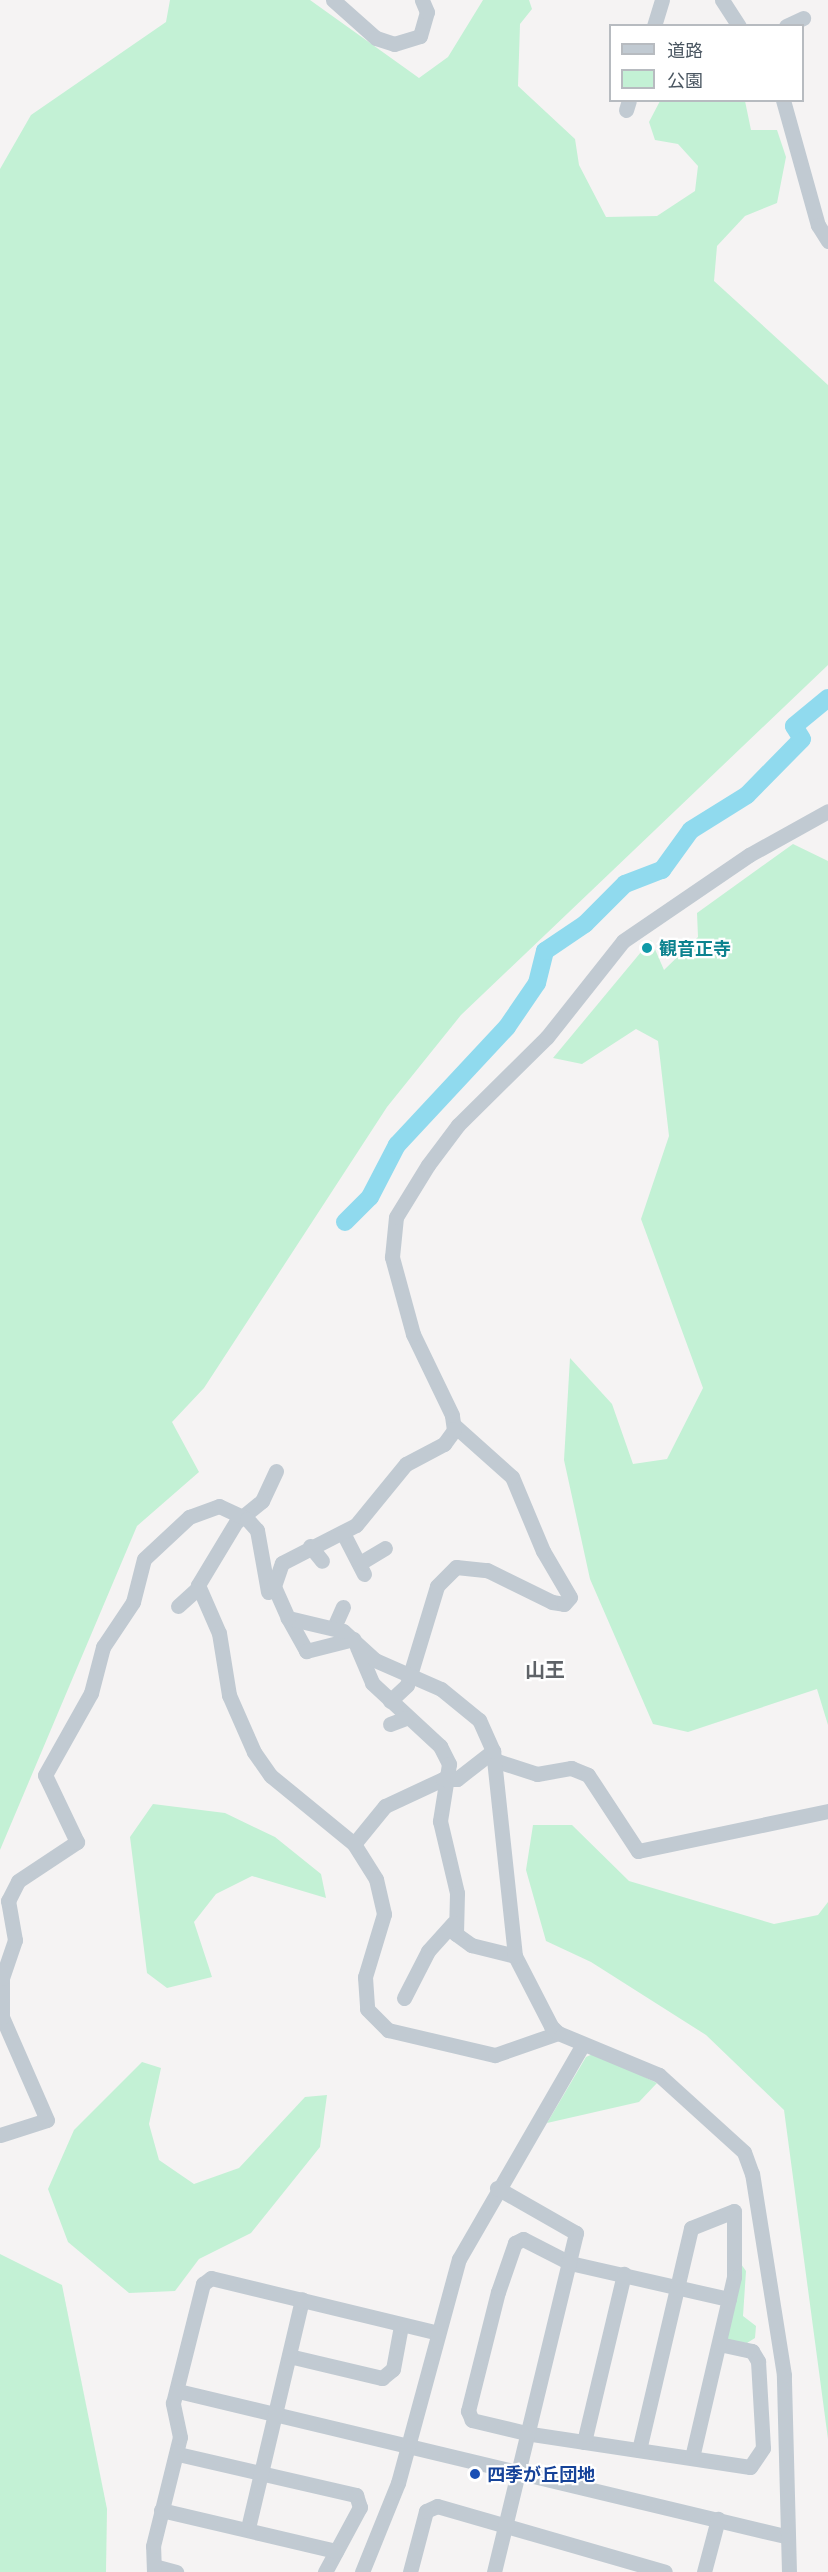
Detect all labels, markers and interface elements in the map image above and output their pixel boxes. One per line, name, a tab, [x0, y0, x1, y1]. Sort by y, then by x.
legend	[609, 24, 804, 102]
text: 道路	[667, 39, 703, 61]
text: 公園	[667, 69, 703, 91]
place label: 観音正寺	[659, 937, 731, 959]
marker: 観音正寺	[640, 941, 654, 955]
district label: 山王	[525, 1657, 565, 1681]
place label: 四季が丘団地	[487, 2463, 595, 2485]
marker: 四季が丘団地	[468, 2467, 482, 2481]

